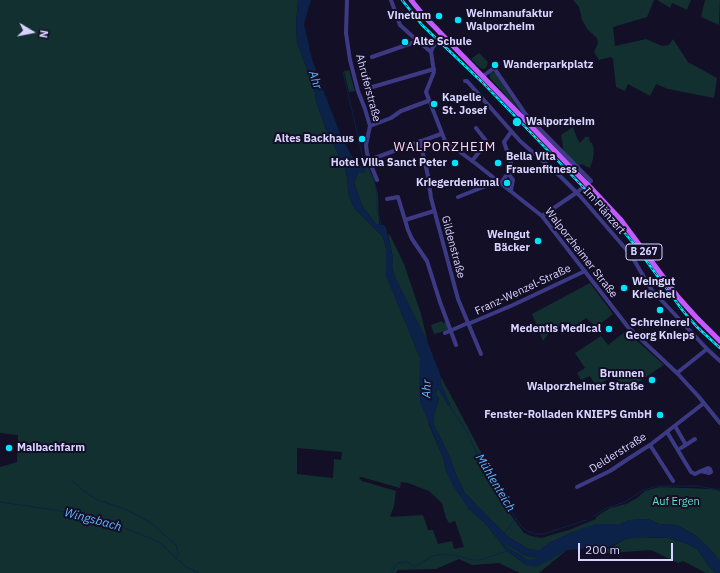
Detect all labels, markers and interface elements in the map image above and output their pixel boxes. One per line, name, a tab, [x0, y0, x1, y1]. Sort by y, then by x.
place label: Weinmanufaktur Walporzheim	[466, 7, 553, 33]
place label: Vinetum	[387, 9, 431, 23]
marker: Vinetum	[434, 11, 444, 21]
north arrow	[12, 12, 52, 52]
marker: Weinmanufaktur Walporzheim	[453, 15, 463, 25]
text: N	[36, 29, 51, 39]
place label: Alte Schule	[413, 35, 472, 49]
marker: Alte Schule	[400, 37, 410, 47]
street label: Ahruferstraße	[353, 53, 383, 123]
place label: Wanderparkplatz	[503, 58, 593, 72]
marker: Wanderparkplatz	[490, 60, 500, 70]
water label: Ahr	[305, 69, 325, 91]
place label: Kapelle St. Josef	[442, 91, 487, 117]
marker: Kapelle St. Josef	[429, 99, 439, 109]
place label: Walporzheim	[526, 115, 595, 129]
marker: Walporzheim	[511, 116, 523, 128]
place label: Altes Backhaus	[274, 132, 354, 146]
marker: Altes Backhaus	[357, 134, 367, 144]
district label: WALPORZHEIM	[394, 139, 496, 155]
place label: Bella Vita Frauenfitness	[506, 150, 577, 176]
place label: Hotel Villa Sanct Peter	[331, 156, 447, 170]
marker: Hotel Villa Sanct Peter	[450, 158, 460, 168]
marker: Bella Vita Frauenfitness	[493, 158, 503, 168]
place label: Kriegerdenkmal	[416, 176, 499, 190]
marker: Kriegerdenkmal	[502, 178, 512, 188]
street label: Im Plänzert	[580, 185, 628, 237]
street label: Walporzheimer Straße	[542, 205, 620, 301]
street label: Gildenstraße	[438, 214, 468, 280]
place label: Weingut Bäcker	[487, 228, 530, 254]
marker: Weingut Bäcker	[533, 236, 543, 246]
road number: B 267	[626, 244, 662, 260]
street label: Franz-Wenzel-Straße	[473, 262, 573, 318]
place label: Weingut Kriechel	[632, 275, 675, 301]
marker: Weingut Kriechel	[619, 283, 629, 293]
marker: Schreinerei Georg Knieps	[655, 305, 665, 315]
place label: Schreinerei Georg Knieps	[626, 316, 694, 342]
place label: Medentis Medical	[511, 322, 601, 336]
marker: Medentis Medical	[604, 324, 614, 334]
place label: Brunnen Walporzheimer Straße	[527, 367, 644, 393]
marker: Brunnen Walporzheimer Straße	[647, 375, 657, 385]
water label: Ahr	[420, 380, 434, 398]
place label: Fenster-Rolladen KNIEPS GmbH	[484, 408, 652, 422]
marker: Fenster-Rolladen KNIEPS GmbH	[655, 410, 665, 420]
street label: Delderstraße	[587, 430, 649, 476]
place label: Maibachfarm	[17, 441, 85, 455]
marker: Maibachfarm	[4, 443, 14, 453]
water label: Mühlenteich	[472, 452, 518, 514]
park label: Auf Ergen	[652, 495, 700, 509]
water label: Wingsbach	[63, 505, 123, 535]
scale bar	[580, 535, 675, 561]
text: 200 m	[585, 542, 620, 557]

